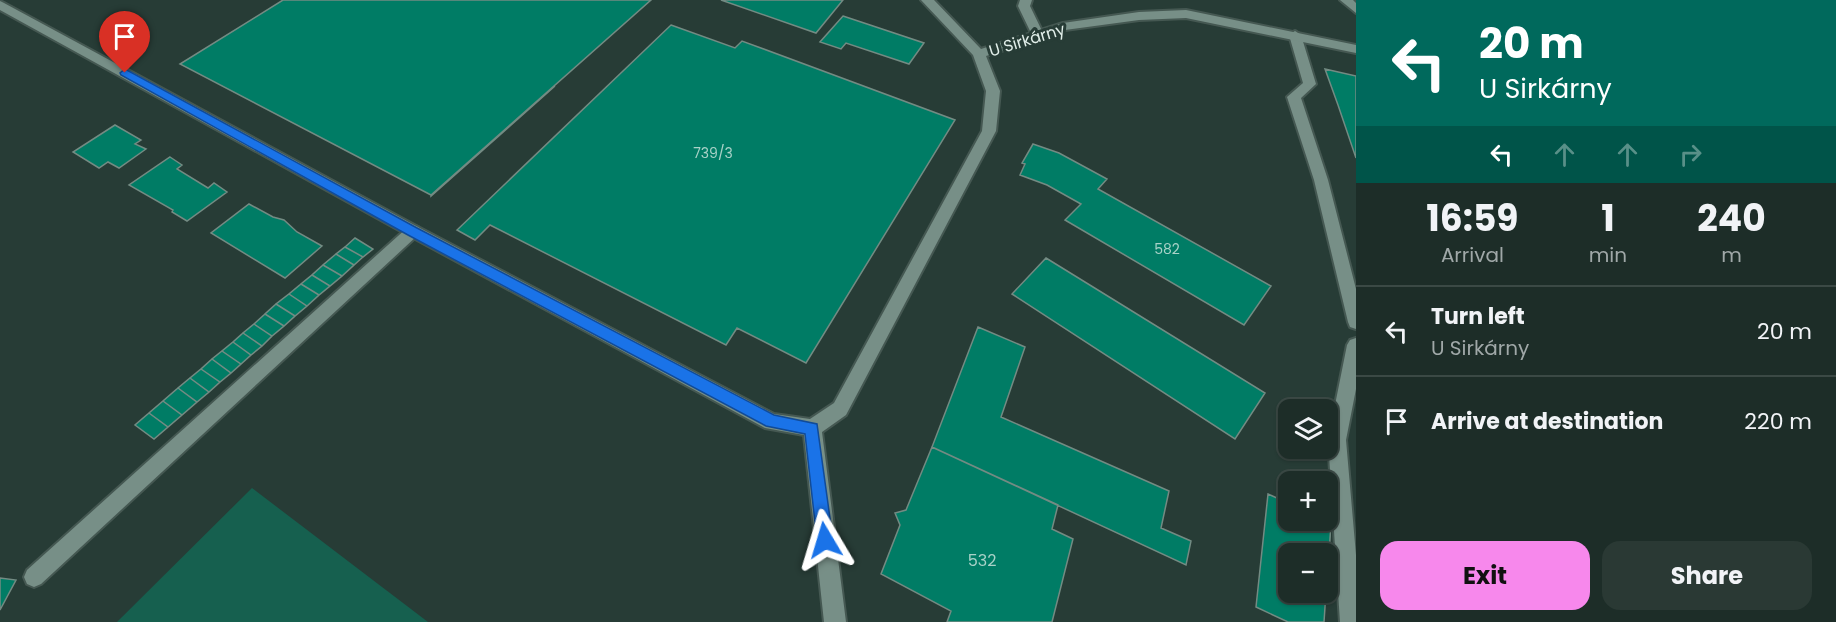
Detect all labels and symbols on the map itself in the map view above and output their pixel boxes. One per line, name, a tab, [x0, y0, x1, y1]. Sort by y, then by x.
pin	[99, 11, 150, 73]
street label: U Sirkárny	[986, 18, 1068, 62]
house number: 739/3	[693, 143, 733, 163]
house number: 582	[1154, 239, 1180, 259]
position arrow	[793, 508, 857, 572]
house number: 532	[968, 549, 996, 572]

